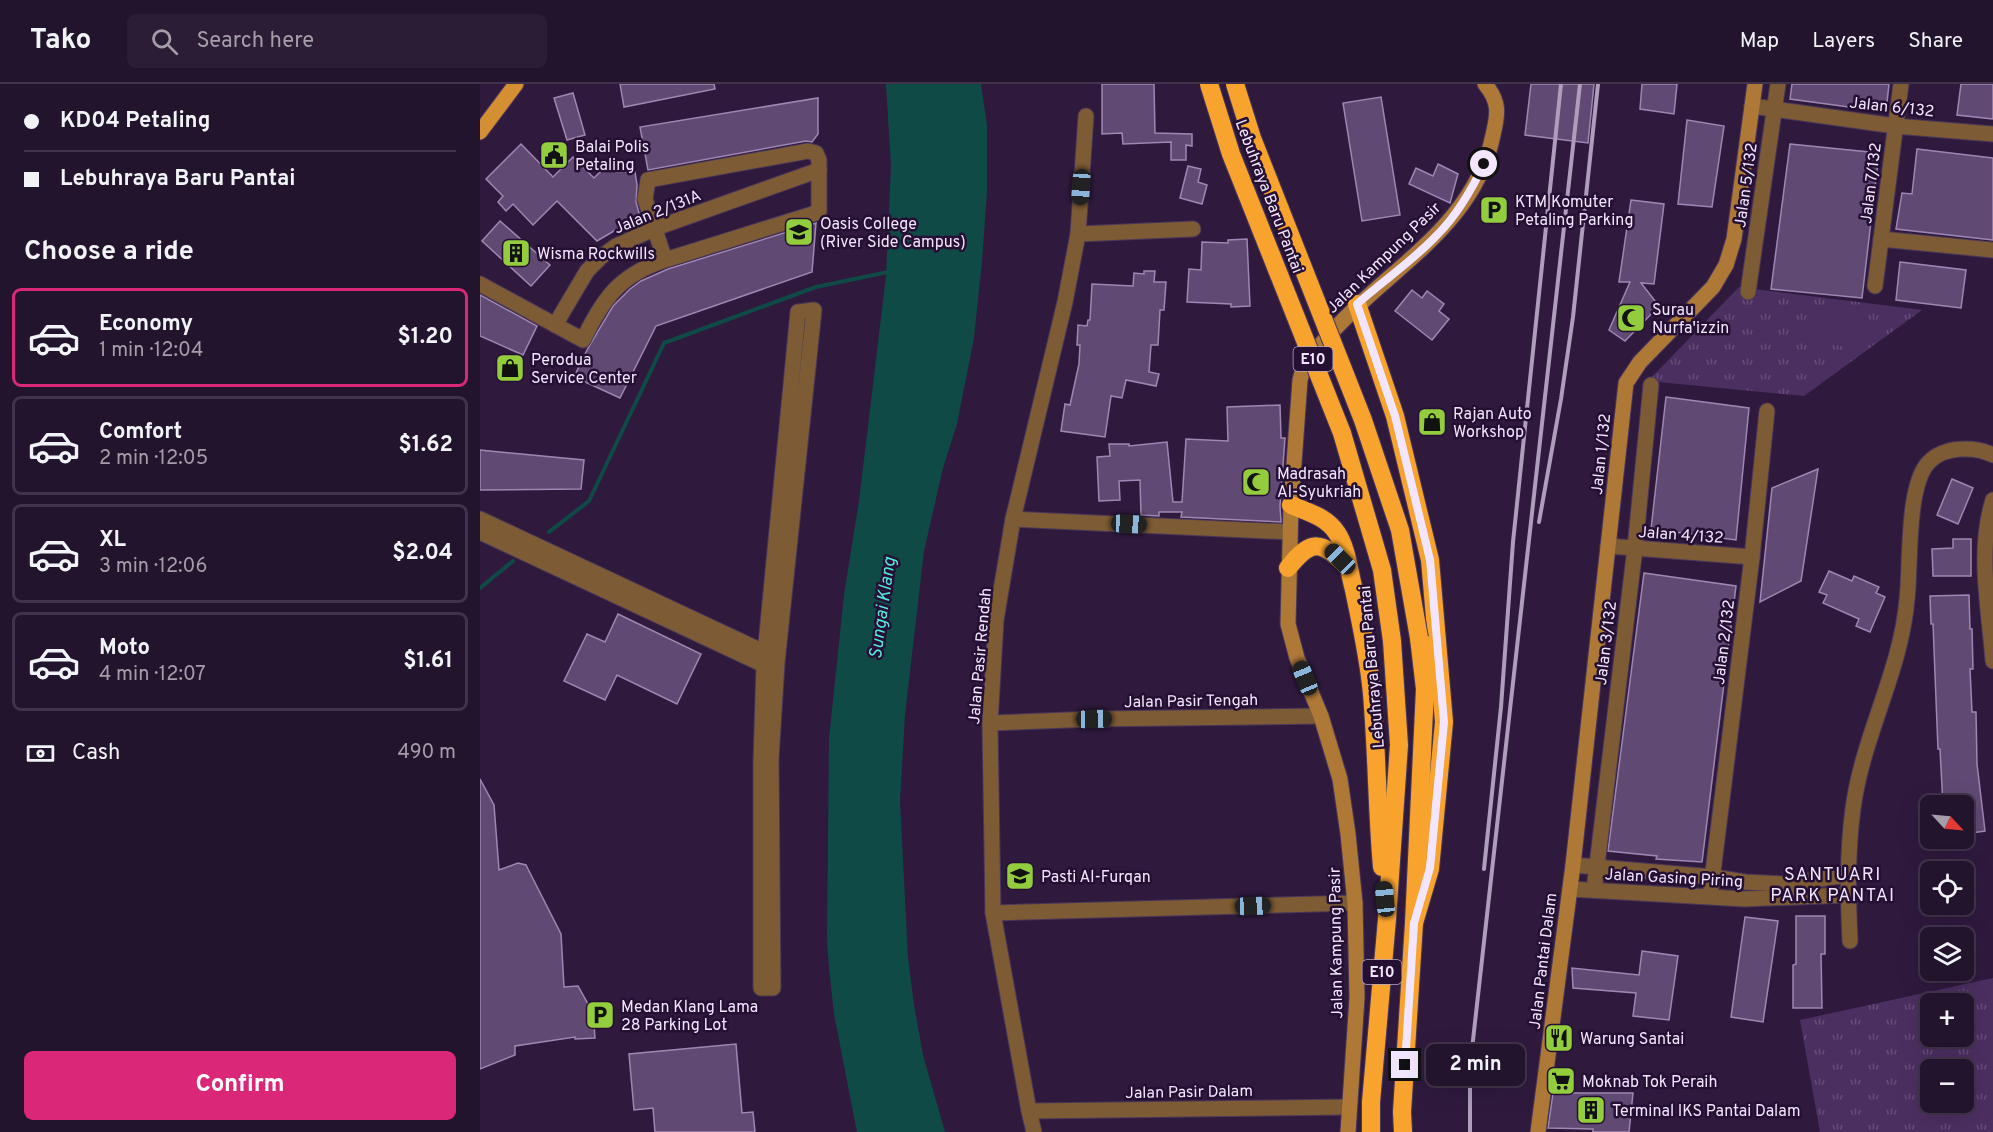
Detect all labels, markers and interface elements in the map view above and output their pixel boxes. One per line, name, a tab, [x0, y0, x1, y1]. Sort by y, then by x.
search box	[127, 14, 547, 68]
text: Tako	[30, 23, 91, 59]
icon: search	[148, 25, 181, 58]
text: Search here	[196, 28, 314, 55]
text: Map	[1740, 28, 1779, 55]
text: Layers	[1812, 28, 1875, 55]
text: Share	[1908, 28, 1963, 55]
street label: Jalan 6/132	[1848, 94, 1935, 122]
text: KD04 Petaling	[60, 108, 210, 135]
street label: Lebuhraya Baru Pantai	[1230, 117, 1307, 276]
place label: Balai Polis Petaling	[575, 138, 649, 176]
public building icon: Balai Polis Petaling	[538, 139, 570, 171]
street label: Jalan 5/132	[1731, 142, 1763, 229]
street label: Jalan 7/132	[1857, 142, 1887, 225]
route start	[1470, 150, 1497, 177]
text: Lebuhraya Baru Pantai	[60, 166, 295, 193]
car	[1071, 168, 1091, 206]
street label: Jalan 2/131A	[611, 186, 704, 239]
place label: KTM Komuter Petaling Parking	[1515, 193, 1634, 231]
parking icon: KTM Komuter Petaling Parking	[1478, 194, 1510, 226]
street label: Jalan Kampung Pasir	[1323, 199, 1446, 318]
place label: Oasis College (River Side Campus)	[820, 215, 966, 253]
school or university icon: Oasis College (River Side Campus)	[783, 216, 815, 248]
text: Choose a ride	[24, 235, 194, 269]
building icon: Wisma Rockwills	[500, 237, 532, 269]
place label: Wisma Rockwills	[537, 245, 655, 265]
place label: Surau Nurfa'izzin	[1652, 301, 1729, 339]
mosque icon: Surau Nurfa'izzin	[1615, 302, 1647, 334]
icon: car	[27, 311, 81, 365]
text: Economy	[99, 311, 193, 338]
text: $1.20	[398, 324, 453, 351]
text: 1 min · 12:04	[99, 338, 203, 364]
road number: E10	[1294, 347, 1332, 371]
place label: Perodua Service Center	[531, 351, 637, 389]
shop icon: Perodua Service Center	[494, 352, 526, 384]
place label: Rajan Auto Workshop	[1453, 405, 1532, 443]
shop icon: Rajan Auto Workshop	[1416, 406, 1448, 438]
street label: Jalan 1/132	[1588, 413, 1616, 496]
icon: car	[27, 419, 81, 473]
text: Comfort	[99, 419, 182, 446]
text: $1.62	[398, 432, 453, 459]
text: 2 min · 12:05	[99, 446, 208, 472]
place label: Madrasah Al-Syukriah	[1277, 465, 1361, 503]
mosque icon: Madrasah Al-Syukriah	[1240, 466, 1272, 498]
car	[1111, 514, 1147, 534]
street label: Jalan 4/132	[1637, 523, 1724, 549]
icon: car	[27, 527, 81, 581]
text: XL	[99, 527, 126, 554]
text: $2.04	[392, 540, 453, 567]
car	[1321, 540, 1359, 578]
text: 3 min · 12:06	[99, 554, 207, 580]
water label: Sungai Klang	[865, 556, 902, 661]
street label: Lebuhraya Baru Pantai	[1356, 585, 1390, 749]
street label: Jalan Pasir Rendah	[965, 587, 997, 725]
street label: Jalan 2/132	[1710, 599, 1740, 686]
street label: Jalan 3/132	[1592, 600, 1622, 687]
icon: car	[27, 635, 81, 689]
text: Moto	[99, 635, 150, 662]
text: $1.61	[403, 648, 453, 675]
car	[1290, 658, 1320, 698]
text: 4 min · 12:07	[99, 662, 206, 688]
street label: Jalan Pasir Tengah	[1124, 691, 1258, 713]
car	[1076, 710, 1112, 728]
icon: cash	[24, 737, 57, 770]
text: Cash	[72, 740, 121, 767]
text: 490 m	[398, 740, 456, 766]
north arrow	[1920, 795, 1974, 849]
map controls	[1920, 795, 1974, 1113]
school or university icon: Pasti Al-Furqan	[1004, 860, 1036, 892]
button: locate	[1920, 861, 1974, 915]
district label: SANTUARI PARK PANTAI	[1770, 864, 1896, 908]
street label: Jalan Gasing Piring	[1604, 865, 1744, 893]
street label: Jalan Kampung Pasir	[1326, 867, 1348, 1019]
place label: Pasti Al-Furqan	[1041, 868, 1151, 888]
car	[1374, 880, 1396, 918]
street label: Jalan Pantai Dalam	[1526, 892, 1562, 1031]
car	[1235, 896, 1271, 916]
button: layers	[1920, 927, 1974, 981]
road number: E10	[1362, 960, 1402, 984]
button: +	[1920, 993, 1974, 1047]
place label: Medan Klang Lama 28 Parking Lot	[621, 998, 758, 1036]
parking icon: Medan Klang Lama 28 Parking Lot	[584, 999, 616, 1031]
restaurant icon: Warung Santai	[1543, 1022, 1575, 1054]
place label: Warung Santai	[1580, 1030, 1684, 1050]
callout: 2 min	[1426, 1044, 1525, 1086]
button: Confirm	[24, 1051, 456, 1120]
route end	[1391, 1051, 1418, 1078]
text: 2 min	[1449, 1052, 1502, 1078]
button: −	[1920, 1059, 1974, 1113]
supermarket icon: Moknab Tok Peraih	[1545, 1065, 1577, 1097]
place label: Moknab Tok Peraih	[1582, 1073, 1717, 1093]
street label: Jalan Pasir Dalam	[1125, 1082, 1253, 1104]
building icon: Terminal IKS Pantai Dalam	[1575, 1094, 1607, 1126]
place label: Terminal IKS Pantai Dalam	[1612, 1102, 1800, 1122]

